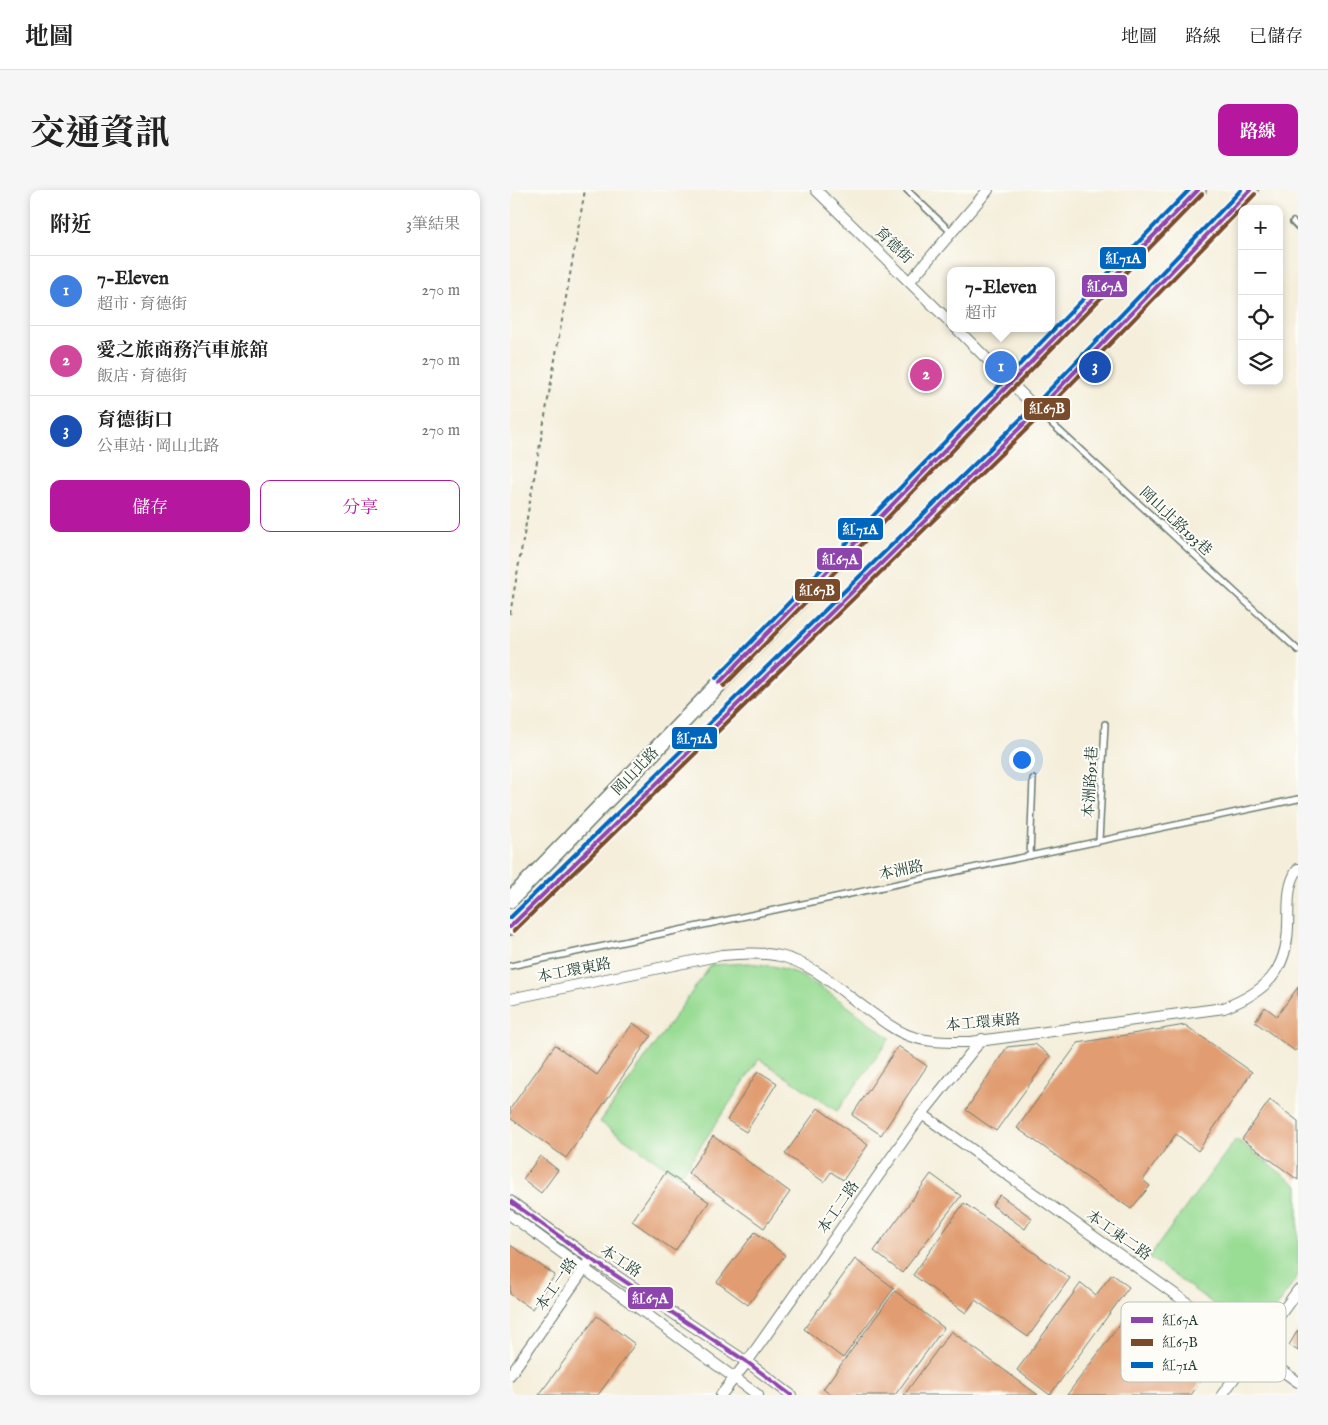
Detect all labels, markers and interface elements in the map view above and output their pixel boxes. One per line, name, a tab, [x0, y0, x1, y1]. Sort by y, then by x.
text: 地圖	[25, 22, 73, 53]
text: 地圖	[1121, 26, 1157, 49]
text: 路線	[1185, 26, 1221, 49]
text: 已儲存	[1249, 26, 1303, 49]
button: 路線	[1218, 104, 1298, 156]
text: 交通資訊	[30, 112, 170, 157]
map controls	[1238, 205, 1283, 385]
button: +	[1238, 205, 1283, 250]
text: 附近	[50, 212, 92, 239]
text: 3筆結果	[406, 215, 460, 235]
street label: 育德街	[871, 223, 916, 268]
line badge: 紅71A	[1099, 246, 1147, 270]
text: 紅71A	[1105, 250, 1142, 268]
button: −	[1238, 250, 1283, 295]
text: 7-Eleven	[97, 267, 169, 291]
popup	[947, 267, 1055, 332]
line badge: 紅67A	[1081, 274, 1128, 298]
text: 7-Eleven	[965, 276, 1037, 300]
text: 紅67A	[1087, 278, 1124, 296]
text: 1	[63, 281, 69, 301]
text: 270 m	[421, 281, 460, 301]
text: 超市 · 育德街	[97, 295, 188, 315]
button: locate	[1238, 295, 1283, 340]
text: 超市	[965, 304, 997, 324]
text: 愛之旅商務汽車旅舘	[97, 339, 268, 363]
button: layers	[1238, 340, 1283, 385]
pin: 1	[985, 348, 1017, 386]
pin: 3	[1079, 348, 1111, 386]
text: 2	[62, 351, 70, 371]
text: 270 m	[421, 351, 460, 371]
pin: 2	[910, 356, 942, 394]
text: 飯店 · 育德街	[97, 367, 188, 387]
line badge: 紅67B	[1023, 397, 1071, 421]
text: 紅67B	[1029, 400, 1065, 418]
text: 育德街口	[97, 409, 173, 433]
text: 3	[63, 421, 69, 441]
text: 270 m	[421, 421, 460, 441]
text: 公車站 · 岡山北路	[97, 437, 220, 457]
button: 儲存	[50, 480, 250, 532]
button: 分享	[260, 480, 460, 532]
street label: 岡山北路193巷	[1135, 483, 1216, 560]
line badge: 紅71A	[837, 517, 884, 541]
text: 紅71A	[842, 521, 879, 539]
line badge: 紅67A	[816, 547, 863, 571]
text: 紅67A	[822, 551, 859, 569]
line badge: 紅67B	[794, 578, 841, 602]
text: 紅67B	[799, 582, 835, 600]
line badge: 紅71A	[671, 726, 718, 750]
text: 紅71A	[676, 730, 713, 748]
street label: 岡山北路	[608, 743, 663, 800]
street label: 本洲路91巷	[1079, 746, 1102, 819]
your location	[1009, 747, 1035, 773]
street label: 本洲路	[877, 857, 925, 884]
street label: 本工環東路	[535, 954, 613, 987]
street label: 本工環東路	[945, 1010, 1021, 1035]
street label: 本工二路	[813, 1177, 863, 1237]
street label: 本工東二路	[1083, 1206, 1155, 1265]
street label: 本工路	[597, 1241, 645, 1282]
street label: 本工一路	[531, 1254, 581, 1314]
line badge: 紅67A	[627, 1286, 674, 1310]
text: 紅67A	[632, 1290, 669, 1308]
legend	[1121, 1302, 1286, 1382]
text: 紅67A	[1162, 1312, 1198, 1330]
text: 紅67B	[1162, 1334, 1198, 1352]
text: 紅71A	[1162, 1357, 1198, 1375]

